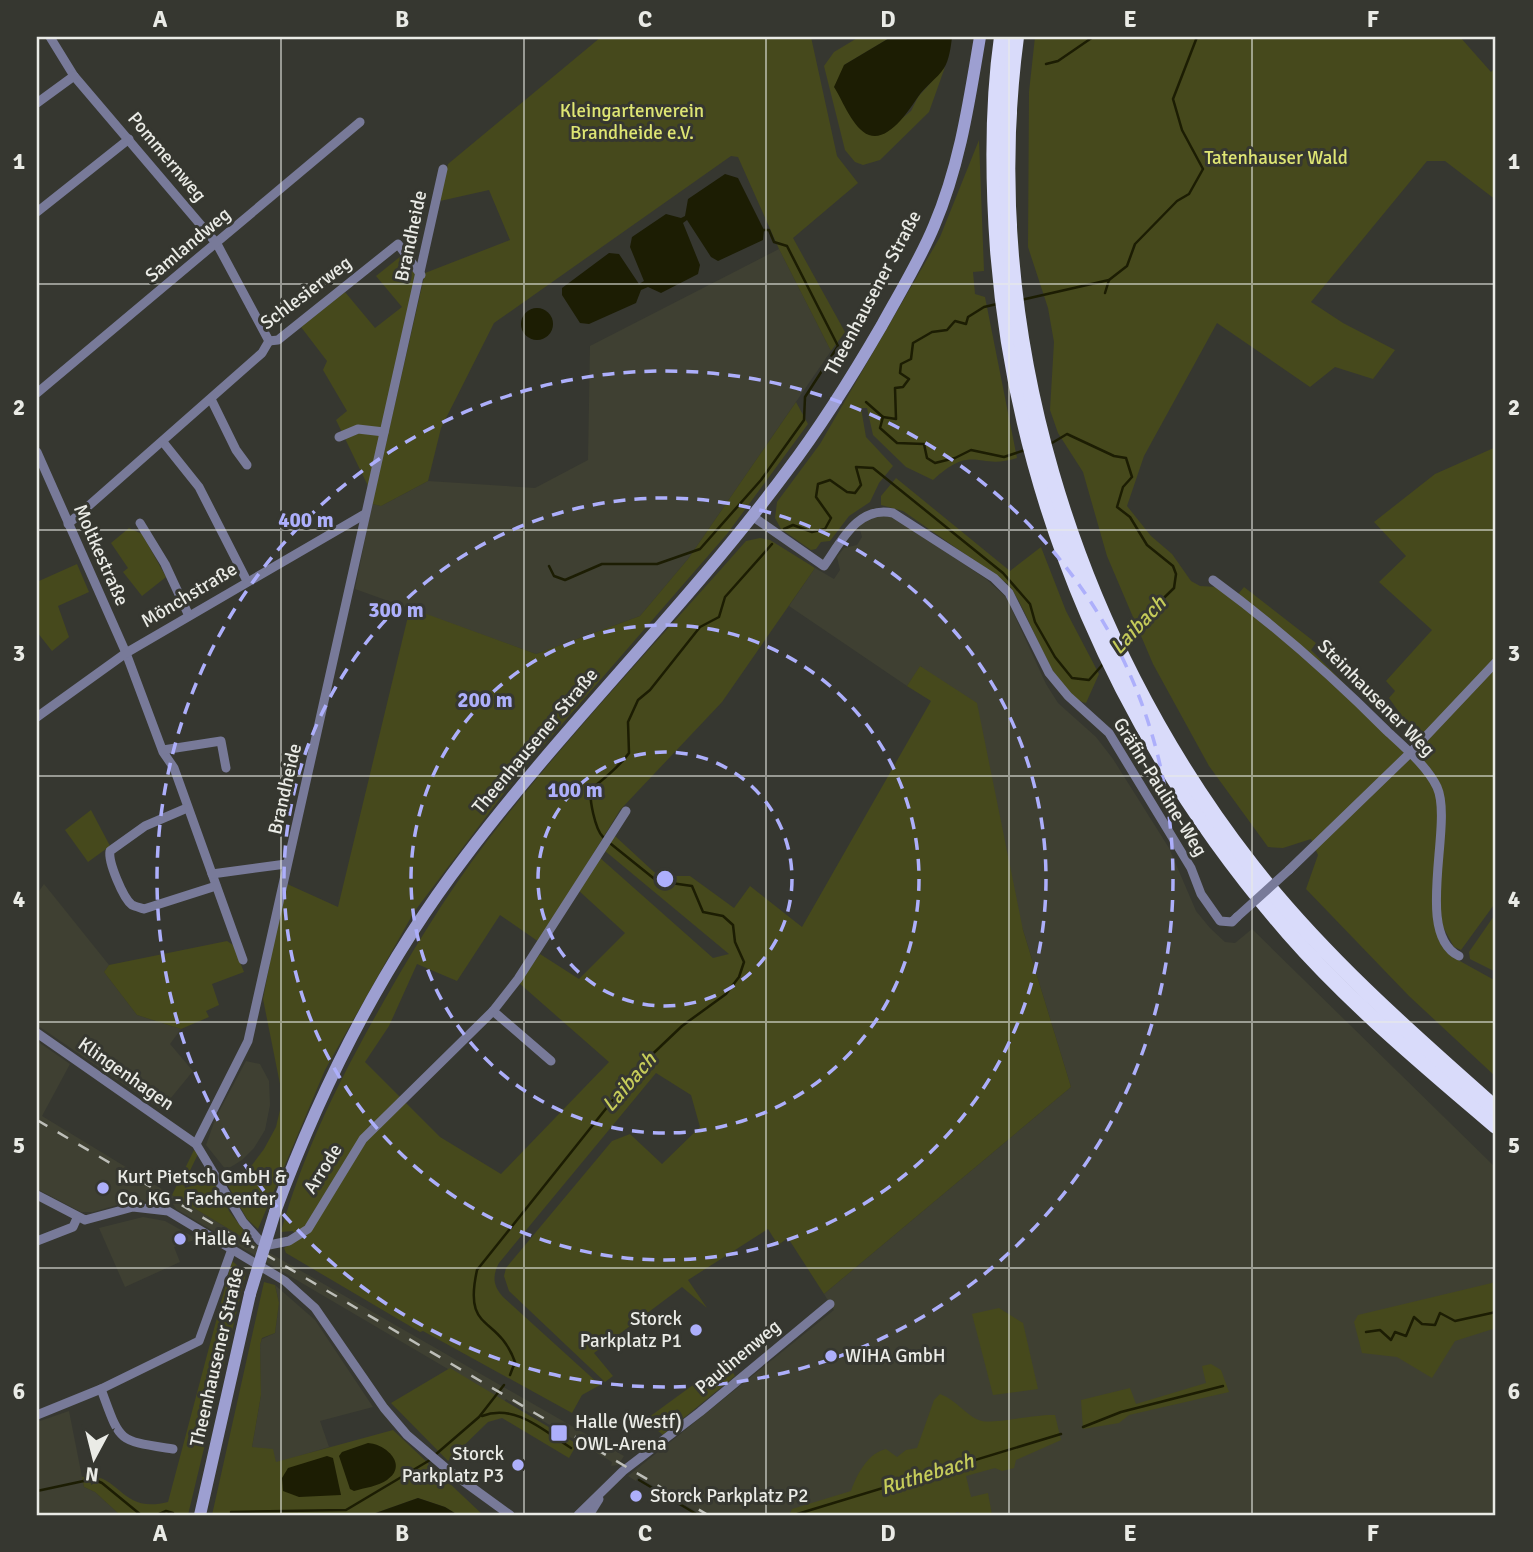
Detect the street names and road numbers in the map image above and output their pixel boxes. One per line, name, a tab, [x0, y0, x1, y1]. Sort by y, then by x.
street label: Pommernweg	[122, 107, 212, 207]
street label: Brandheide	[390, 188, 432, 284]
street label: Samlandweg	[140, 202, 236, 288]
street label: Theenhausener Straße	[819, 206, 927, 380]
street label: Schlesierweg	[256, 251, 356, 335]
street label: Moltkestraße	[68, 500, 134, 610]
street label: Mönchstraße	[137, 557, 241, 633]
street label: Steinhausener Weg	[1312, 634, 1440, 762]
street label: Theenhausener Straße	[467, 663, 603, 819]
street label: Gräfin-Pauline-Weg	[1108, 713, 1212, 861]
street label: Brandheide	[263, 741, 307, 837]
street label: Klingenhagen	[73, 1032, 179, 1116]
street label: Arrode	[298, 1139, 348, 1199]
street label: Theenhausener Straße	[185, 1265, 249, 1449]
street label: Paulinenweg	[690, 1314, 786, 1400]

